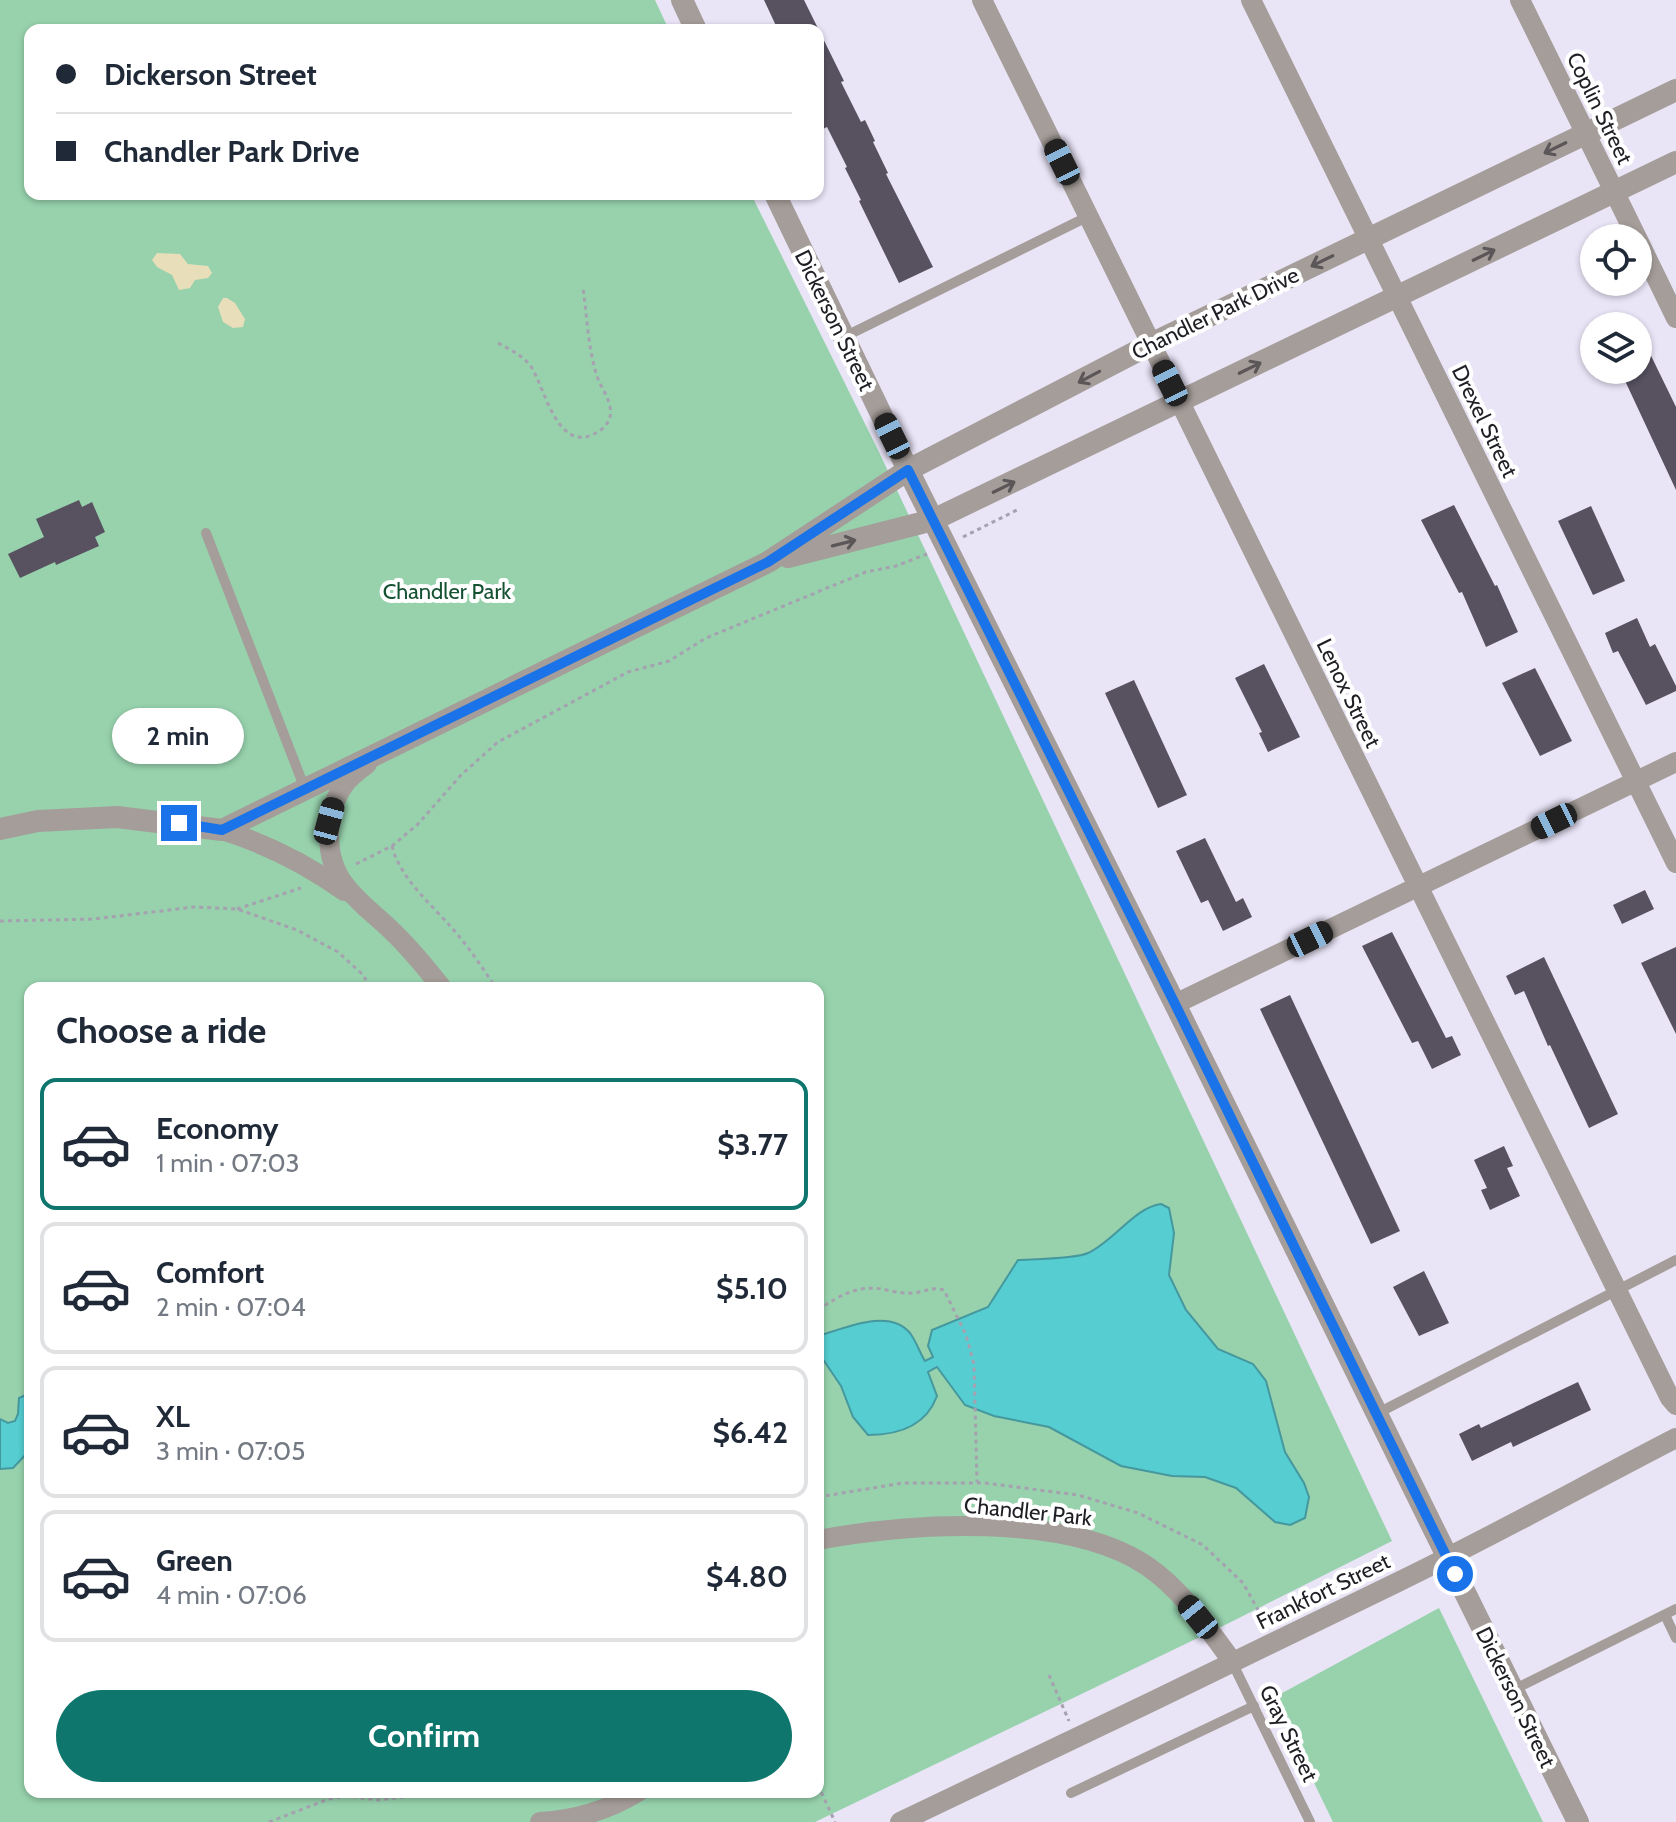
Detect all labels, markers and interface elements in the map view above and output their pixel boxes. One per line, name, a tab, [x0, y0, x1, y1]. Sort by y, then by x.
street label: Coplin Street	[1561, 48, 1639, 169]
text: Dickerson Street	[104, 56, 317, 93]
text: Chandler Park Drive	[104, 133, 359, 170]
car	[1041, 135, 1083, 189]
one-way arrow	[1544, 141, 1568, 156]
map controls	[1580, 224, 1652, 384]
button: locate	[1580, 224, 1652, 296]
street label: Dickerson Street	[789, 246, 880, 395]
one-way arrow	[1471, 247, 1495, 262]
one-way arrow	[1310, 254, 1334, 270]
street label: Chandler Park Drive	[1127, 261, 1303, 366]
button: layers	[1580, 312, 1652, 384]
car	[1149, 356, 1191, 410]
one-way arrow	[1237, 360, 1261, 375]
street label: Drexel Street	[1446, 361, 1524, 482]
one-way arrow	[1077, 369, 1101, 385]
car	[871, 409, 913, 463]
one-way arrow	[991, 479, 1015, 494]
one-way arrow	[830, 534, 856, 549]
park label: Chandler Park	[383, 578, 511, 605]
street label: Lenox Street	[1311, 634, 1387, 753]
callout: 2 min	[113, 707, 245, 763]
text: 2 min	[147, 720, 209, 752]
car	[311, 795, 347, 847]
car	[1527, 800, 1581, 842]
route end	[161, 805, 197, 841]
car	[1283, 918, 1337, 960]
text: Choose a ride	[56, 1008, 266, 1052]
icon: car	[60, 1108, 132, 1180]
text: Economy	[156, 1110, 279, 1147]
text: $3.77	[717, 1126, 788, 1163]
text: 1 min · 07:03	[156, 1147, 300, 1179]
icon: car	[60, 1252, 132, 1324]
text: Comfort	[156, 1254, 264, 1291]
text: $5.10	[716, 1270, 788, 1307]
text: 2 min · 07:04	[156, 1291, 306, 1323]
icon: car	[60, 1396, 132, 1468]
text: XL	[156, 1398, 190, 1435]
text: $6.42	[713, 1414, 788, 1451]
text: 3 min · 07:05	[156, 1435, 305, 1467]
street label: Chandler Park	[963, 1491, 1093, 1532]
icon: car	[60, 1540, 132, 1612]
text: Green	[156, 1542, 233, 1579]
street label: Frankfort Street	[1252, 1547, 1395, 1635]
route start	[1437, 1556, 1473, 1592]
text: $4.80	[706, 1558, 788, 1595]
text: 4 min · 07:06	[156, 1579, 307, 1611]
car	[1174, 1591, 1222, 1643]
street label: Dickerson Street	[1470, 1623, 1561, 1772]
street label: Gray Street	[1254, 1680, 1324, 1786]
button: Confirm	[56, 1690, 792, 1782]

